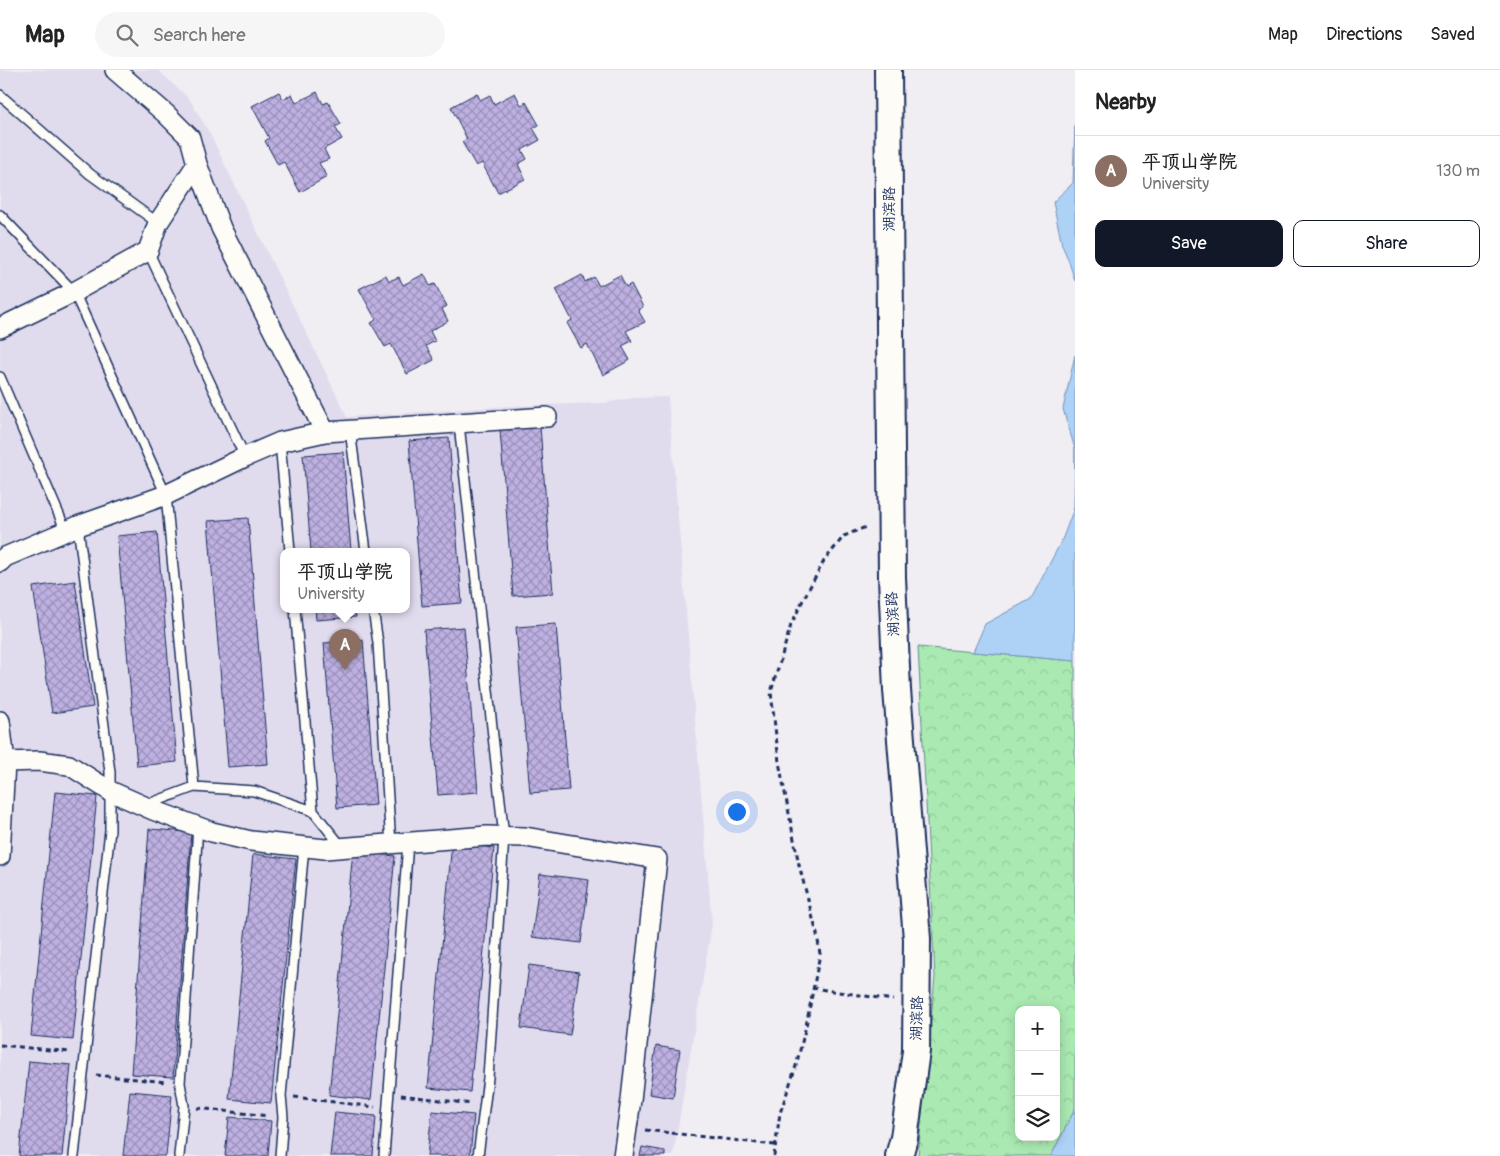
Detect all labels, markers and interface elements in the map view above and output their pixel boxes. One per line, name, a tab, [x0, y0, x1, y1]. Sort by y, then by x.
search box	[95, 12, 445, 57]
text: Map	[25, 20, 65, 49]
icon: search	[113, 21, 141, 49]
text: Search here	[153, 23, 246, 47]
text: Map	[1268, 23, 1298, 46]
text: Directions	[1326, 23, 1402, 46]
text: Saved	[1430, 23, 1475, 46]
text: Nearby	[1095, 89, 1156, 116]
text: 平顶山学院	[1142, 150, 1237, 174]
text: A	[1106, 161, 1116, 181]
text: 130 m	[1436, 161, 1480, 181]
text: University	[1142, 174, 1209, 194]
street label: 湖滨路	[880, 186, 899, 232]
button: Save	[1095, 220, 1283, 267]
button: Share	[1293, 220, 1480, 267]
popup	[280, 548, 410, 613]
text: 平顶山学院	[297, 560, 393, 584]
text: University	[297, 584, 365, 604]
street label: 湖滨路	[882, 591, 904, 637]
pin: A	[329, 629, 361, 670]
your location	[724, 799, 750, 825]
street label: 湖滨路	[907, 995, 927, 1041]
map controls	[1015, 1006, 1060, 1141]
button: +	[1015, 1006, 1060, 1051]
button: −	[1015, 1051, 1060, 1096]
button: layers	[1015, 1096, 1060, 1141]

